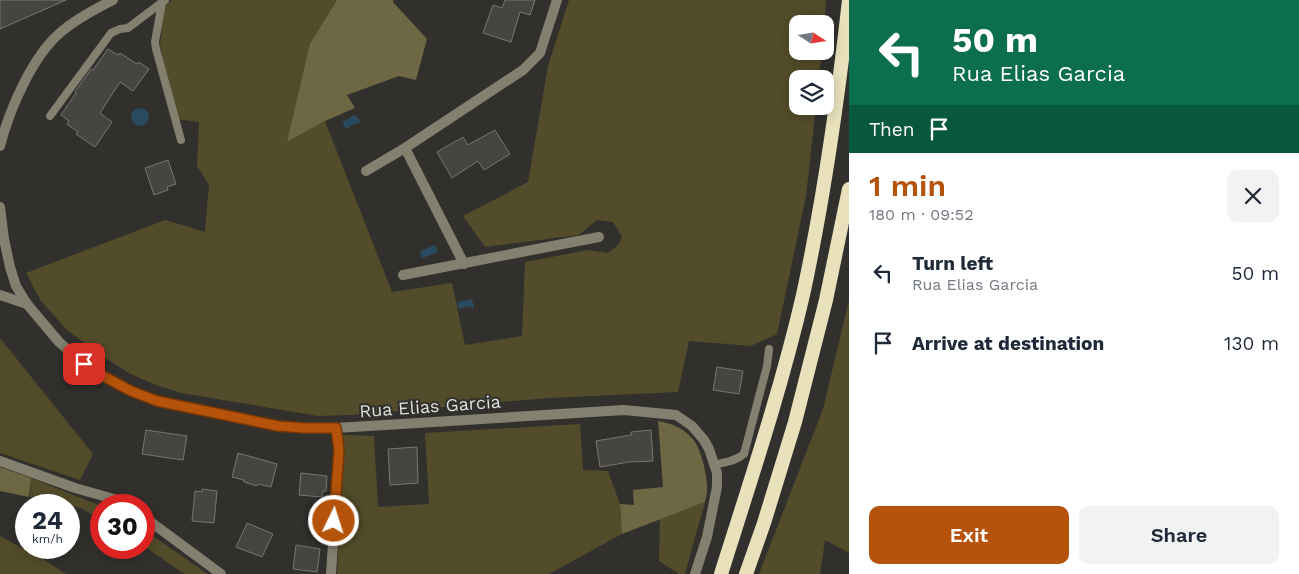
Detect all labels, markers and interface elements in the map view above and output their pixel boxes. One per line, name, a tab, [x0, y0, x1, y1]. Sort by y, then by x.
north arrow	[789, 15, 834, 60]
map controls	[789, 15, 834, 115]
text: 50 m	[952, 19, 1038, 61]
icon: left	[869, 20, 934, 85]
text: Rua Elias Garcia	[952, 61, 1125, 86]
button: layers	[789, 70, 834, 115]
icon: arrive	[925, 115, 953, 143]
text: Then	[869, 118, 915, 141]
text: 1 min	[869, 168, 946, 203]
button: close	[1227, 170, 1279, 222]
text: 180 m · 09:52	[869, 205, 973, 224]
text: Turn left	[912, 252, 993, 275]
icon: left	[869, 259, 897, 287]
text: 50 m	[1232, 262, 1279, 285]
text: Rua Elias Garcia	[912, 275, 1038, 294]
icon: arrive	[869, 329, 897, 357]
text: Arrive at destination	[912, 332, 1104, 355]
text: 130 m	[1224, 332, 1279, 355]
pin	[63, 343, 105, 385]
icon: arrive	[70, 350, 98, 378]
street label: Rua Elias Garcia	[359, 391, 501, 421]
speed limit sign: 30	[90, 494, 155, 559]
position arrow	[307, 494, 359, 546]
text: 24	[32, 506, 63, 535]
button: Exit	[869, 506, 1069, 564]
button: Share	[1079, 506, 1279, 564]
text: km/h	[32, 532, 63, 546]

